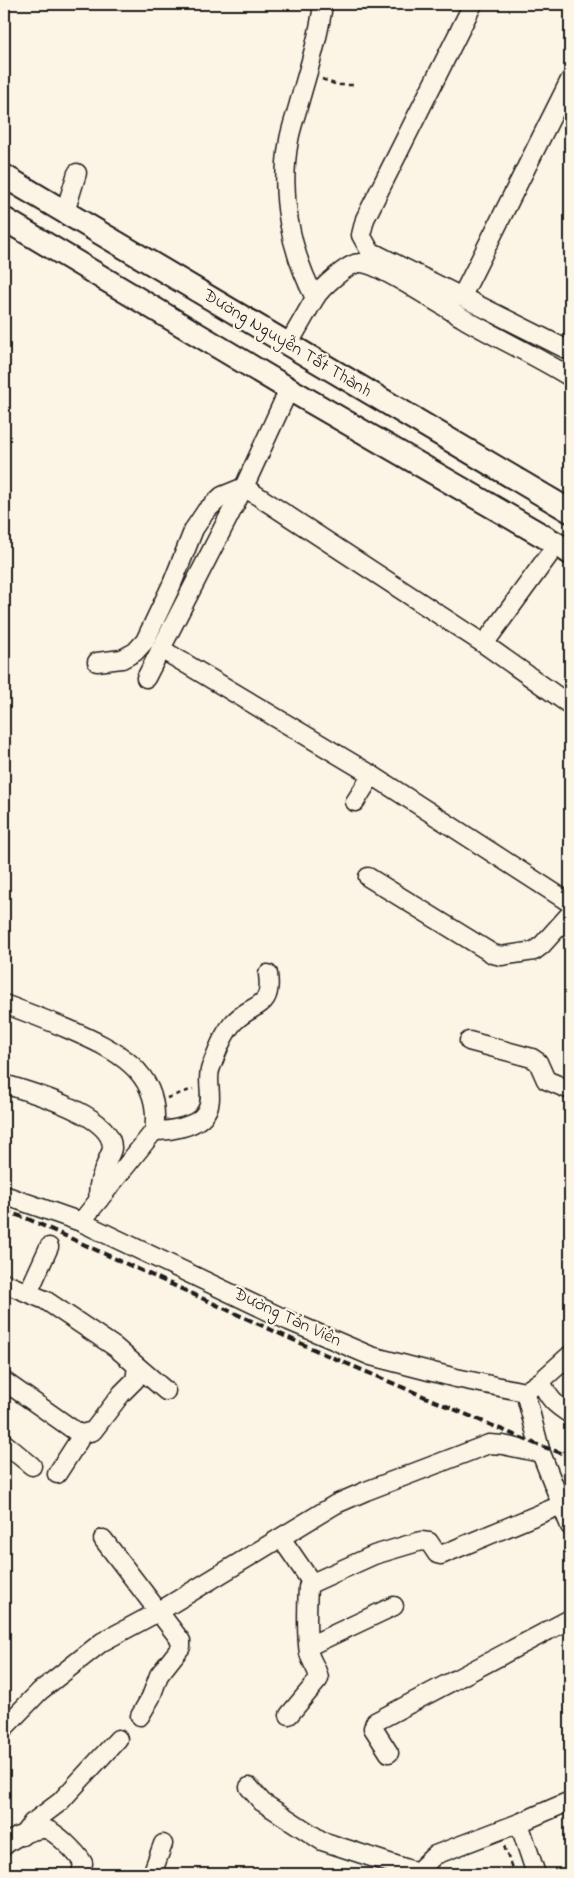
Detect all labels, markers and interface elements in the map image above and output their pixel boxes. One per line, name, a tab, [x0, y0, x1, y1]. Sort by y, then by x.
street label: Đường Nguyễn Tất Thành	[196, 283, 376, 406]
street label: Đường Tản Viên	[227, 1281, 345, 1355]

